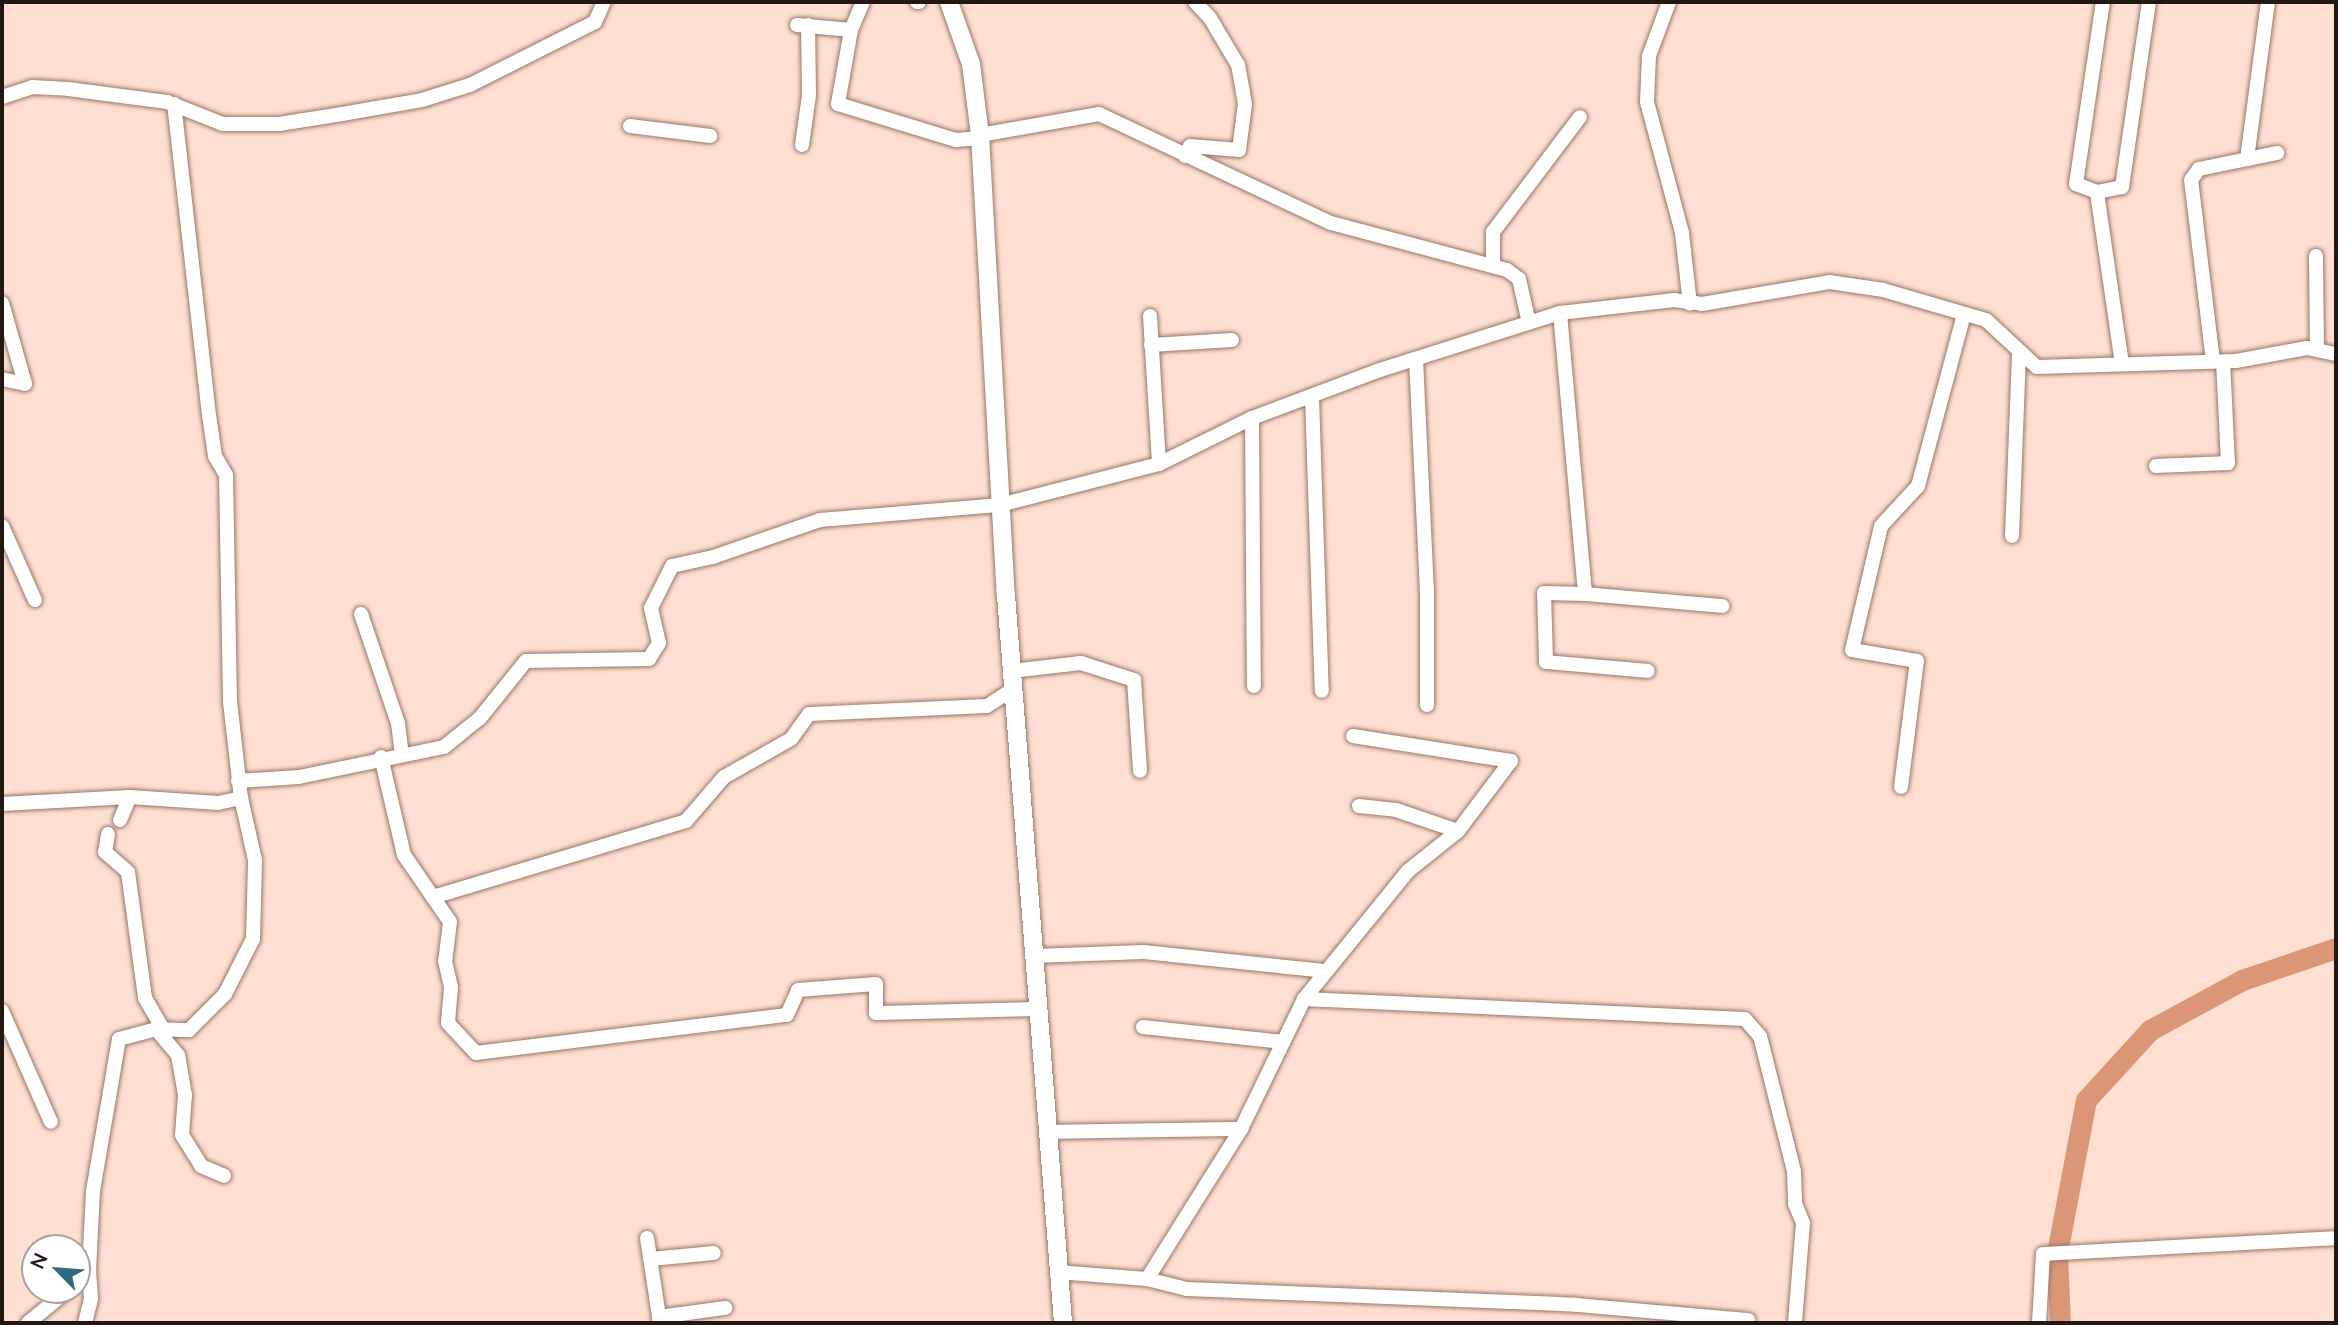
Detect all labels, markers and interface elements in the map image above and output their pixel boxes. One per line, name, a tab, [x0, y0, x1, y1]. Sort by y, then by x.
north arrow	[21, 1234, 91, 1304]
text: N	[25, 1249, 52, 1272]

